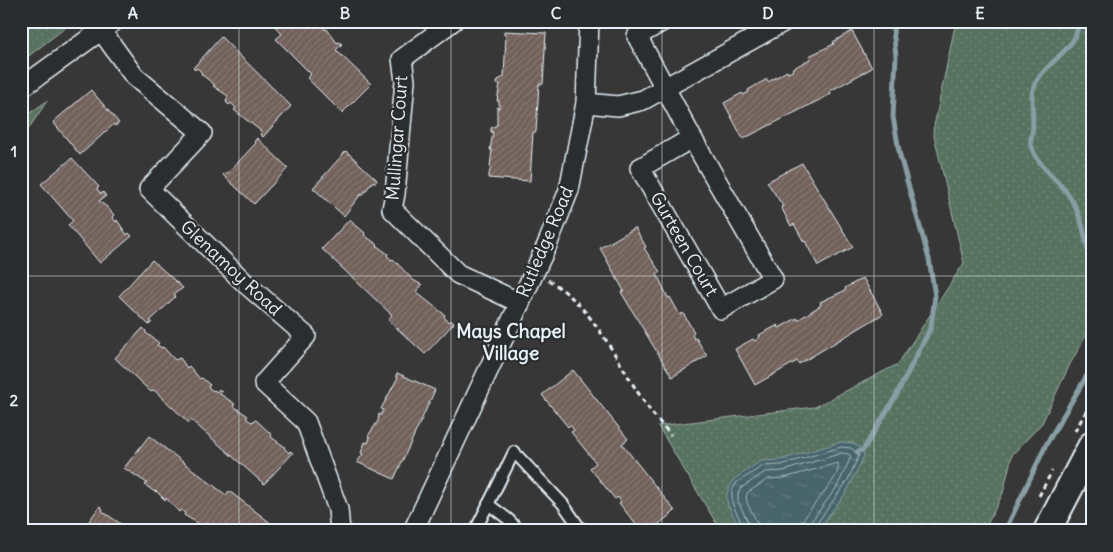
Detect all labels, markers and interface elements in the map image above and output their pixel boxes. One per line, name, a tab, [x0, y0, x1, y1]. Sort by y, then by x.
text: A	[128, 3, 138, 23]
text: B	[340, 3, 351, 23]
text: C	[551, 3, 562, 23]
text: D	[762, 3, 774, 23]
text: E	[975, 3, 985, 23]
street label: Mullingar Court	[381, 75, 412, 201]
text: 1	[11, 141, 17, 161]
street label: Rutledge Road	[511, 182, 578, 301]
street label: Gurteen Court	[645, 188, 724, 300]
street label: Glenamoy Road	[176, 215, 287, 321]
district label: Mays Chapel Village	[456, 319, 566, 365]
text: 2	[10, 390, 19, 410]

